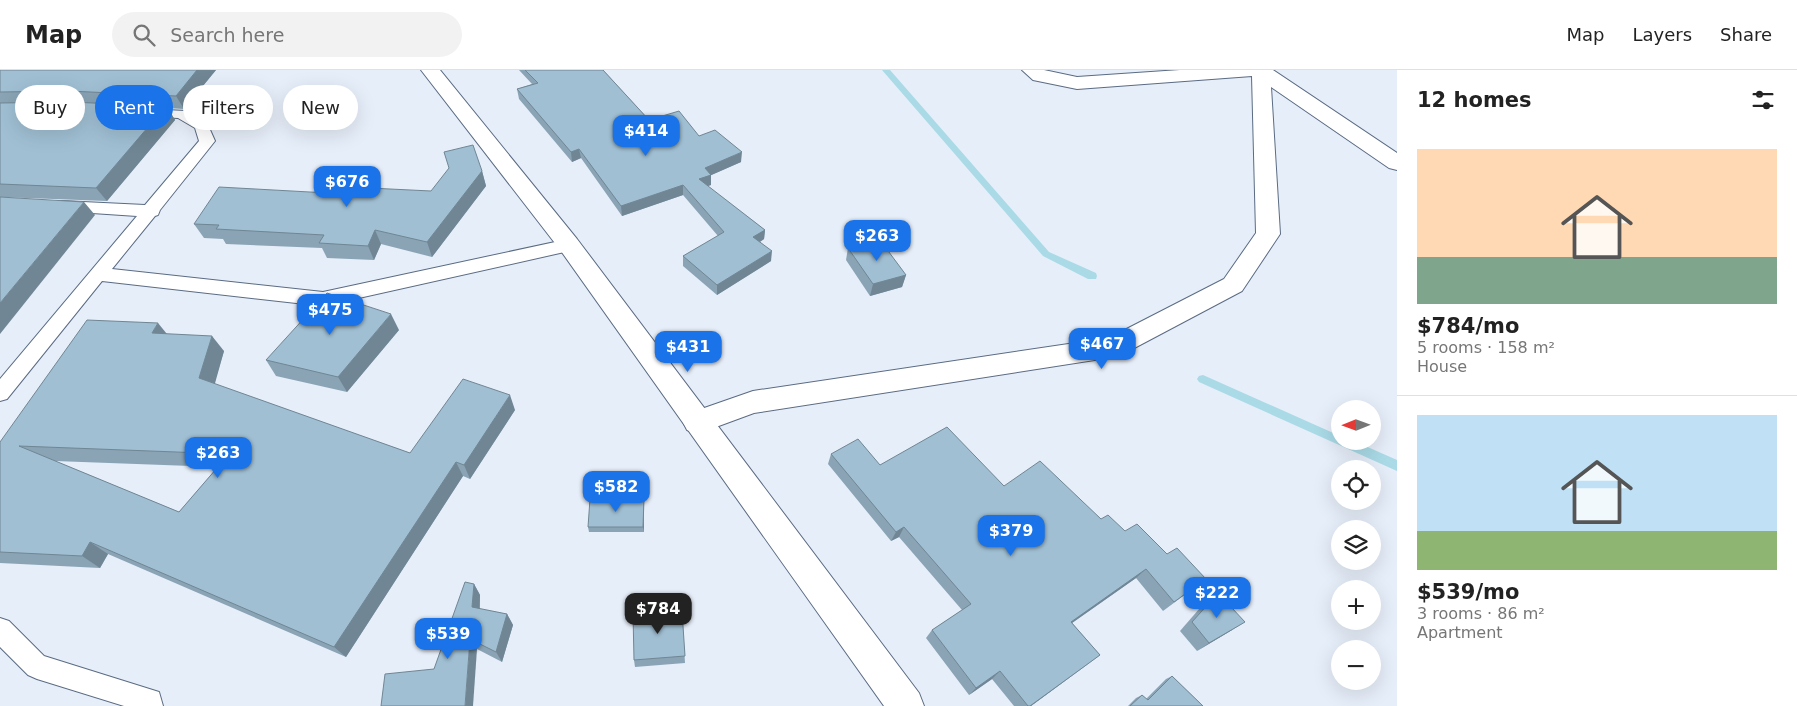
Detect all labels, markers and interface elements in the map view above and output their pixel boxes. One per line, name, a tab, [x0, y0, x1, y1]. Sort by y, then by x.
search box	[112, 12, 462, 57]
text: Map	[25, 21, 82, 49]
icon: search	[130, 21, 158, 49]
text: Search here	[170, 24, 284, 46]
text: Map	[1566, 24, 1604, 45]
text: Layers	[1632, 24, 1692, 45]
text: Share	[1720, 24, 1772, 45]
chip: Buy	[15, 85, 85, 130]
chip: Rent	[95, 85, 173, 130]
chip: Filters	[183, 85, 273, 130]
chip: New	[283, 85, 358, 130]
icon: filters	[1749, 86, 1777, 114]
text: 12 homes	[1417, 88, 1532, 112]
pin: $414	[616, 114, 676, 157]
text: $414	[624, 121, 668, 140]
pin: $676	[317, 166, 377, 208]
text: $676	[325, 172, 369, 191]
icon: home	[1552, 182, 1642, 272]
pin: $263	[847, 220, 907, 262]
text: $263	[855, 226, 899, 245]
pin: $475	[300, 294, 360, 336]
text: $475	[308, 300, 352, 319]
text: $784/mo	[1417, 314, 1519, 338]
pin: $467	[1072, 328, 1132, 370]
pin: $431	[658, 330, 718, 373]
text: $467	[1080, 334, 1124, 353]
text: $431	[666, 337, 710, 356]
text: 5 rooms · 158 m²	[1417, 338, 1555, 357]
text: House	[1417, 357, 1467, 376]
north arrow	[1331, 400, 1381, 450]
map controls	[1331, 400, 1381, 690]
pin: $263	[188, 436, 248, 479]
text: $263	[196, 443, 240, 462]
icon: home	[1552, 447, 1642, 537]
button: locate	[1331, 460, 1381, 510]
pin: $582	[586, 470, 646, 513]
text: $582	[594, 477, 638, 496]
pin: $379	[981, 514, 1041, 557]
button: layers	[1331, 520, 1381, 570]
text: $379	[989, 521, 1033, 540]
pin: $222	[1187, 576, 1247, 619]
button: +	[1331, 580, 1381, 630]
text: $539/mo	[1417, 580, 1519, 604]
text: $222	[1195, 583, 1239, 602]
pin: $784	[628, 592, 688, 635]
text: $784	[636, 599, 680, 618]
text: 3 rooms · 86 m²	[1417, 604, 1545, 623]
pin: $539	[418, 618, 478, 660]
text: Apartment	[1417, 623, 1503, 642]
text: $539	[426, 624, 470, 643]
button: −	[1331, 640, 1381, 690]

